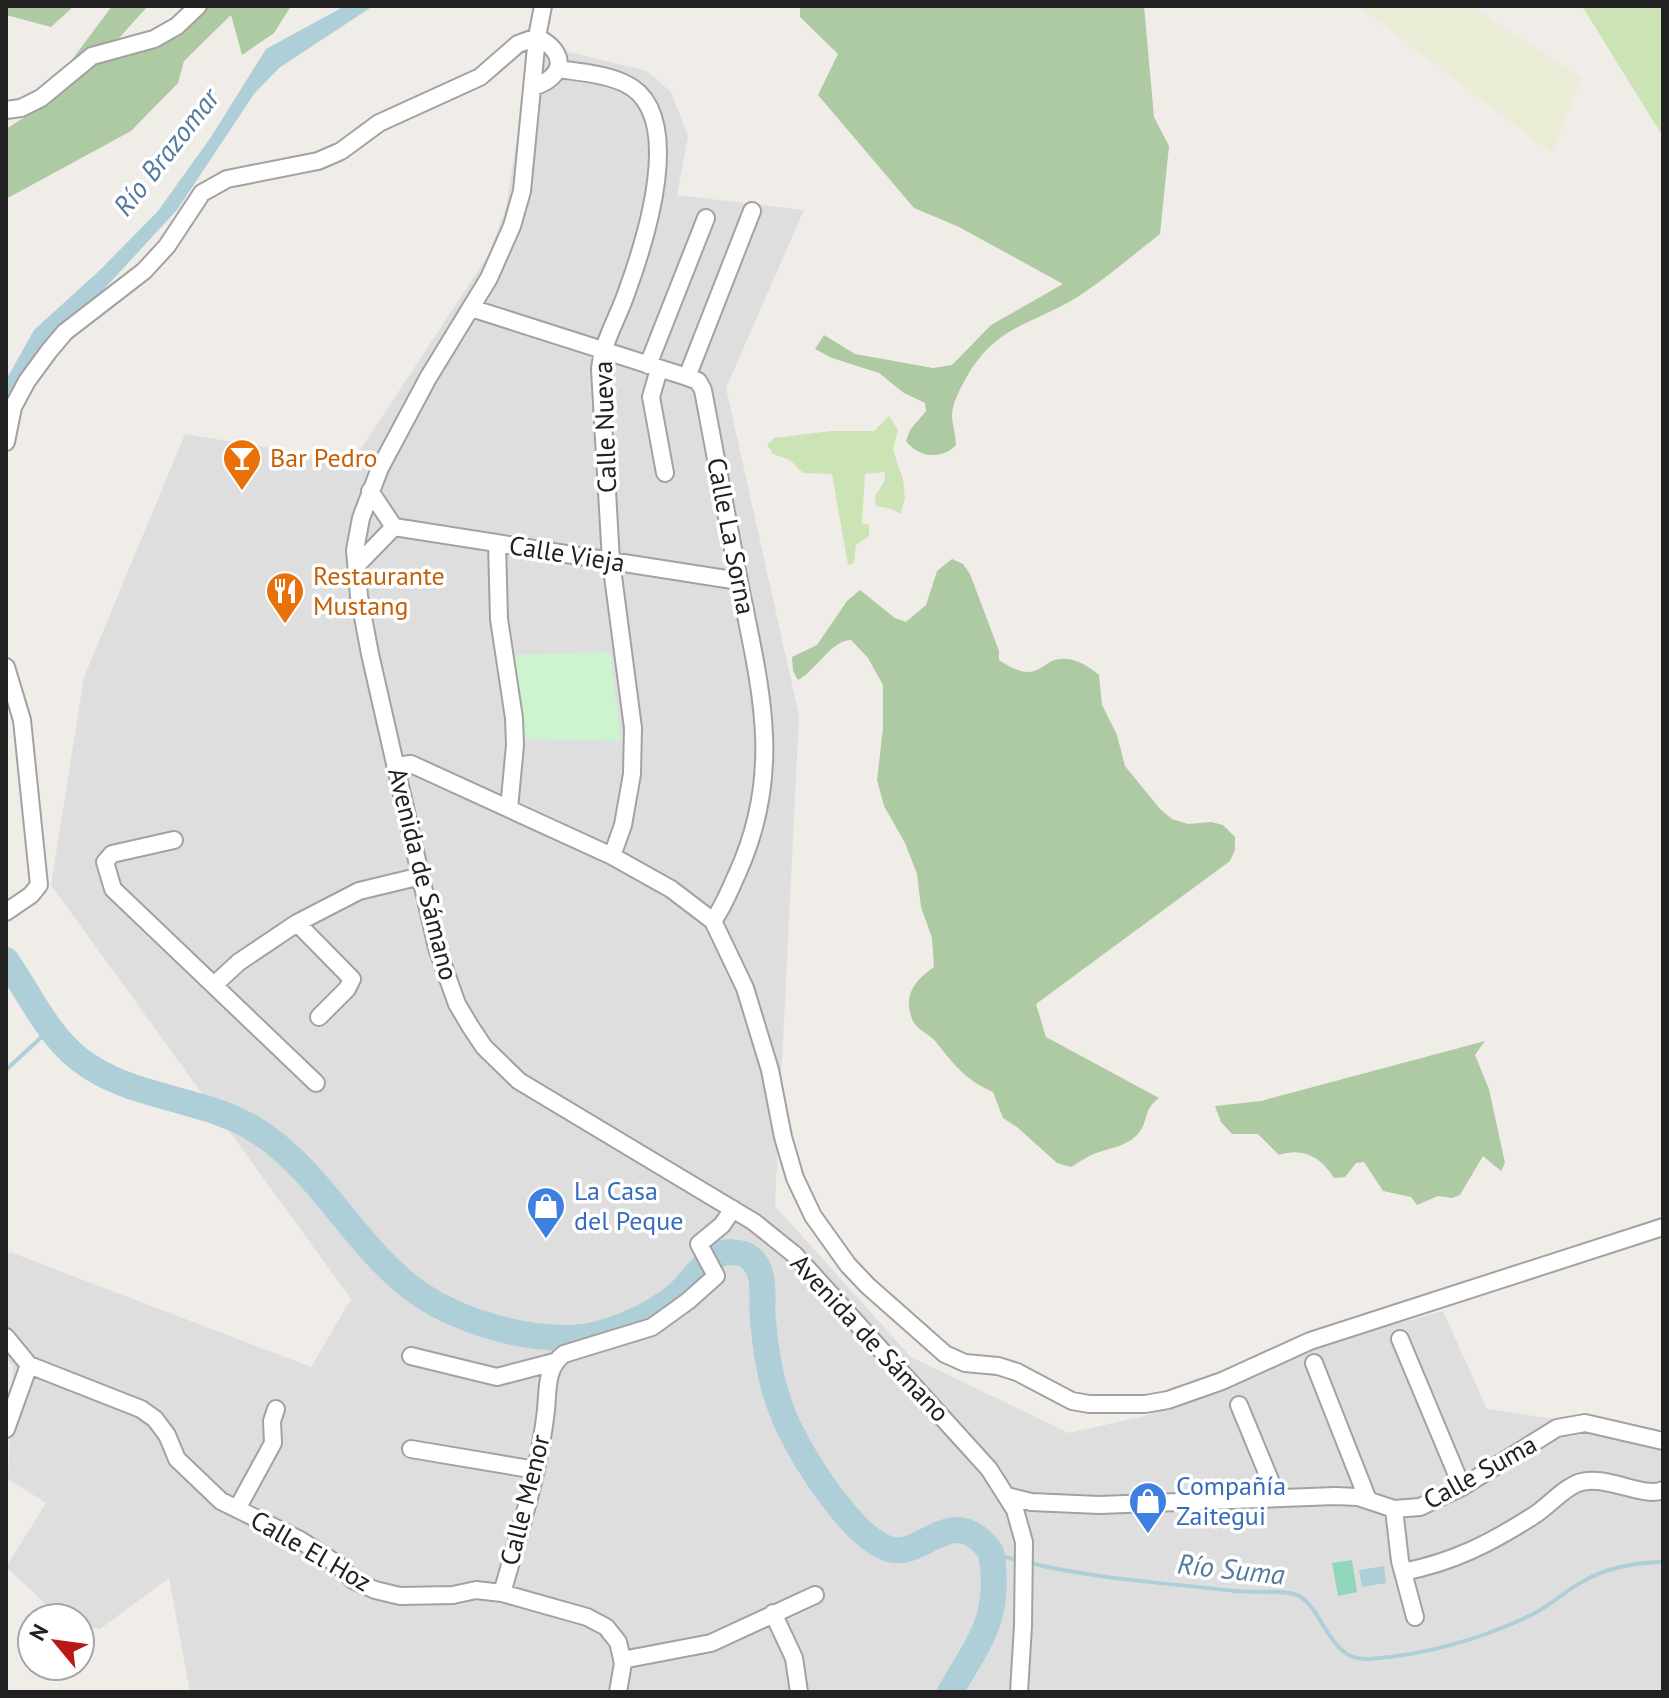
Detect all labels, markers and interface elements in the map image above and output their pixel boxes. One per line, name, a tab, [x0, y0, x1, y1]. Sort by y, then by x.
water label: Río Brazomar	[104, 79, 228, 223]
street label: Calle Nueva	[586, 360, 623, 494]
bar icon: Bar Pedro	[221, 437, 263, 492]
place label: Bar Pedro	[270, 441, 377, 474]
street label: Calle La Sorna	[700, 455, 763, 617]
street label: Calle Vieja	[507, 528, 627, 579]
place label: Restaurante Mustang	[313, 559, 445, 622]
restaurant icon: Restaurante Mustang	[264, 570, 306, 625]
street label: Avenida de Sámano	[381, 764, 466, 984]
place label: La Casa del Peque	[574, 1174, 683, 1237]
shop icon: La Casa del Peque	[525, 1185, 567, 1240]
street label: Avenida de Sámano	[784, 1247, 957, 1429]
street label: Calle Suma	[1417, 1427, 1542, 1516]
street label: Calle Menor	[492, 1431, 557, 1569]
place label: Compañía Zaitegui	[1176, 1469, 1286, 1532]
shop icon: Compañía Zaitegui	[1127, 1480, 1169, 1535]
street label: Calle El Hoz	[245, 1503, 377, 1598]
water label: Río Suma	[1176, 1544, 1287, 1593]
north arrow	[16, 1602, 96, 1682]
text: N	[23, 1619, 54, 1645]

